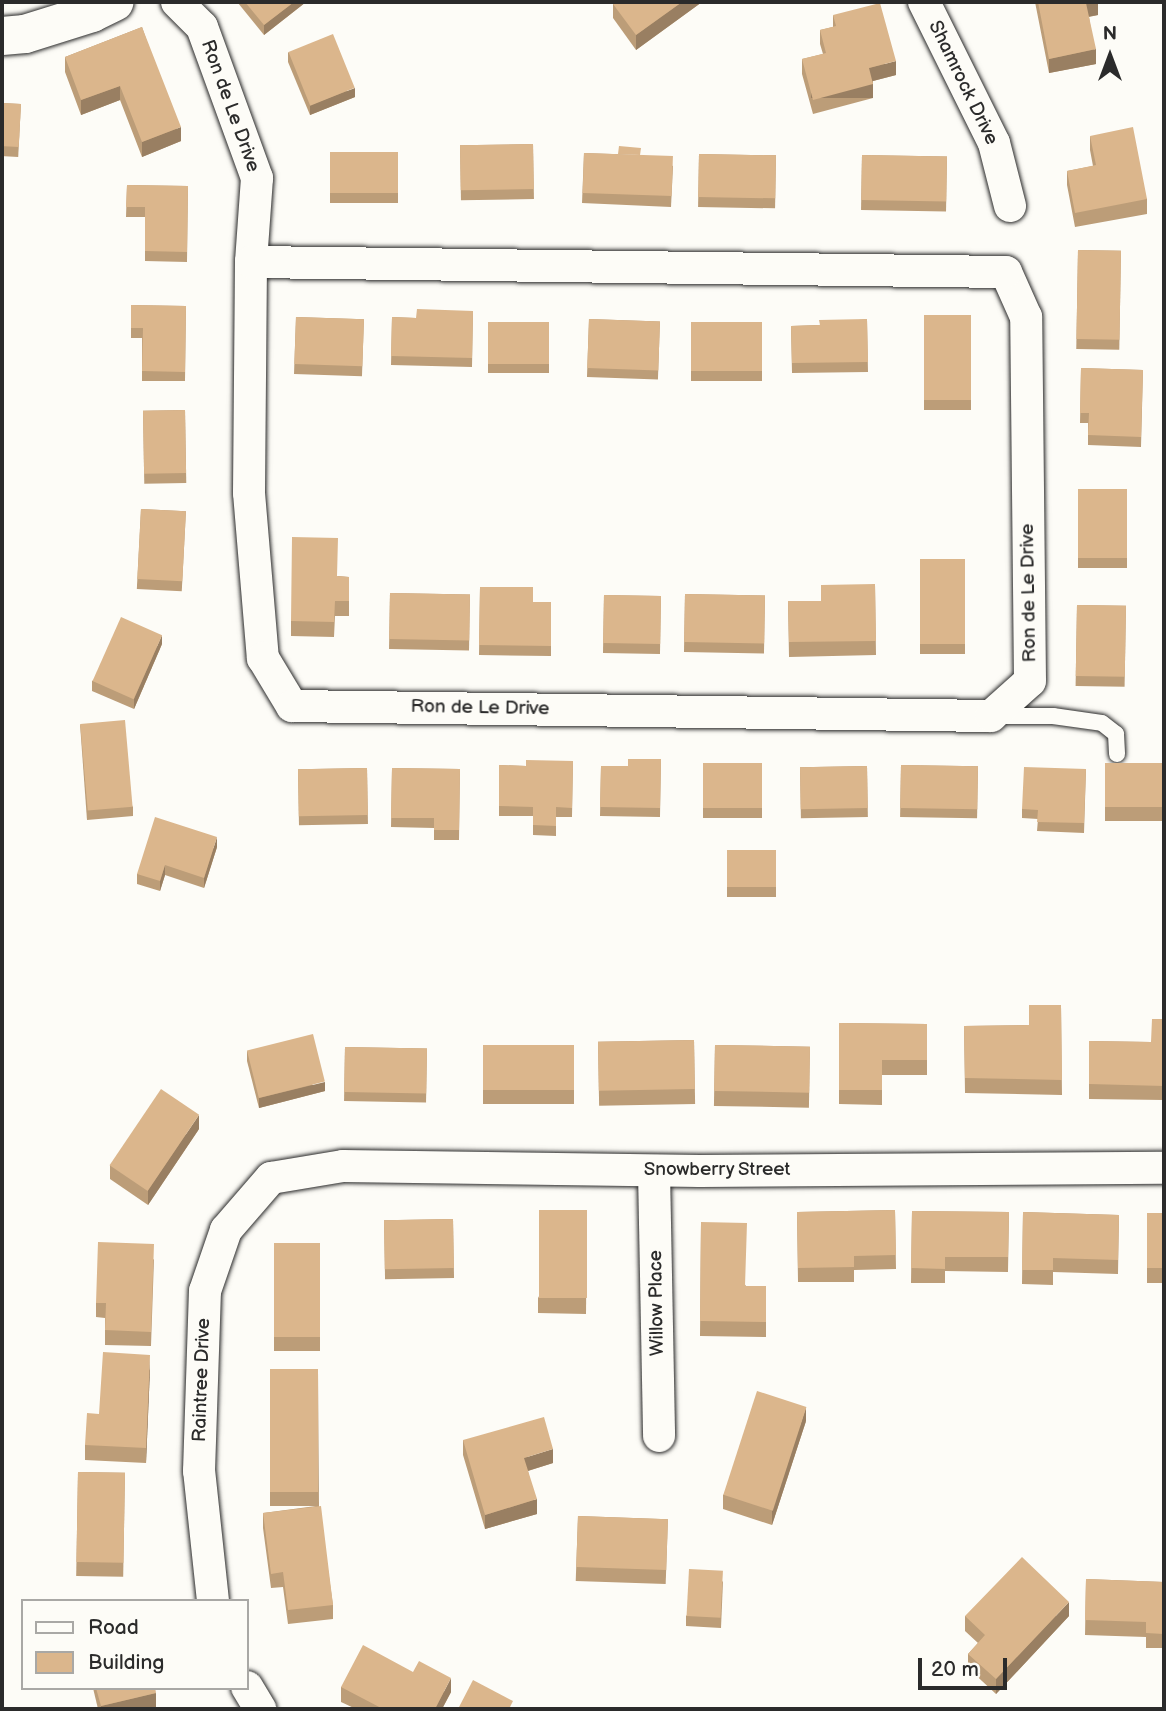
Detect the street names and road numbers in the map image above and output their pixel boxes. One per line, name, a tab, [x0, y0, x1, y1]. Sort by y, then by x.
street label: Shamrock Drive	[923, 17, 1003, 149]
street label: Ron de Le Drive	[196, 37, 264, 175]
street label: Ron de Le Drive	[1016, 523, 1042, 663]
street label: Ron de Le Drive	[410, 695, 550, 721]
street label: Snowberry Street	[643, 1159, 791, 1181]
street label: Willow Place	[645, 1250, 669, 1356]
street label: Raintree Drive	[188, 1318, 216, 1442]

